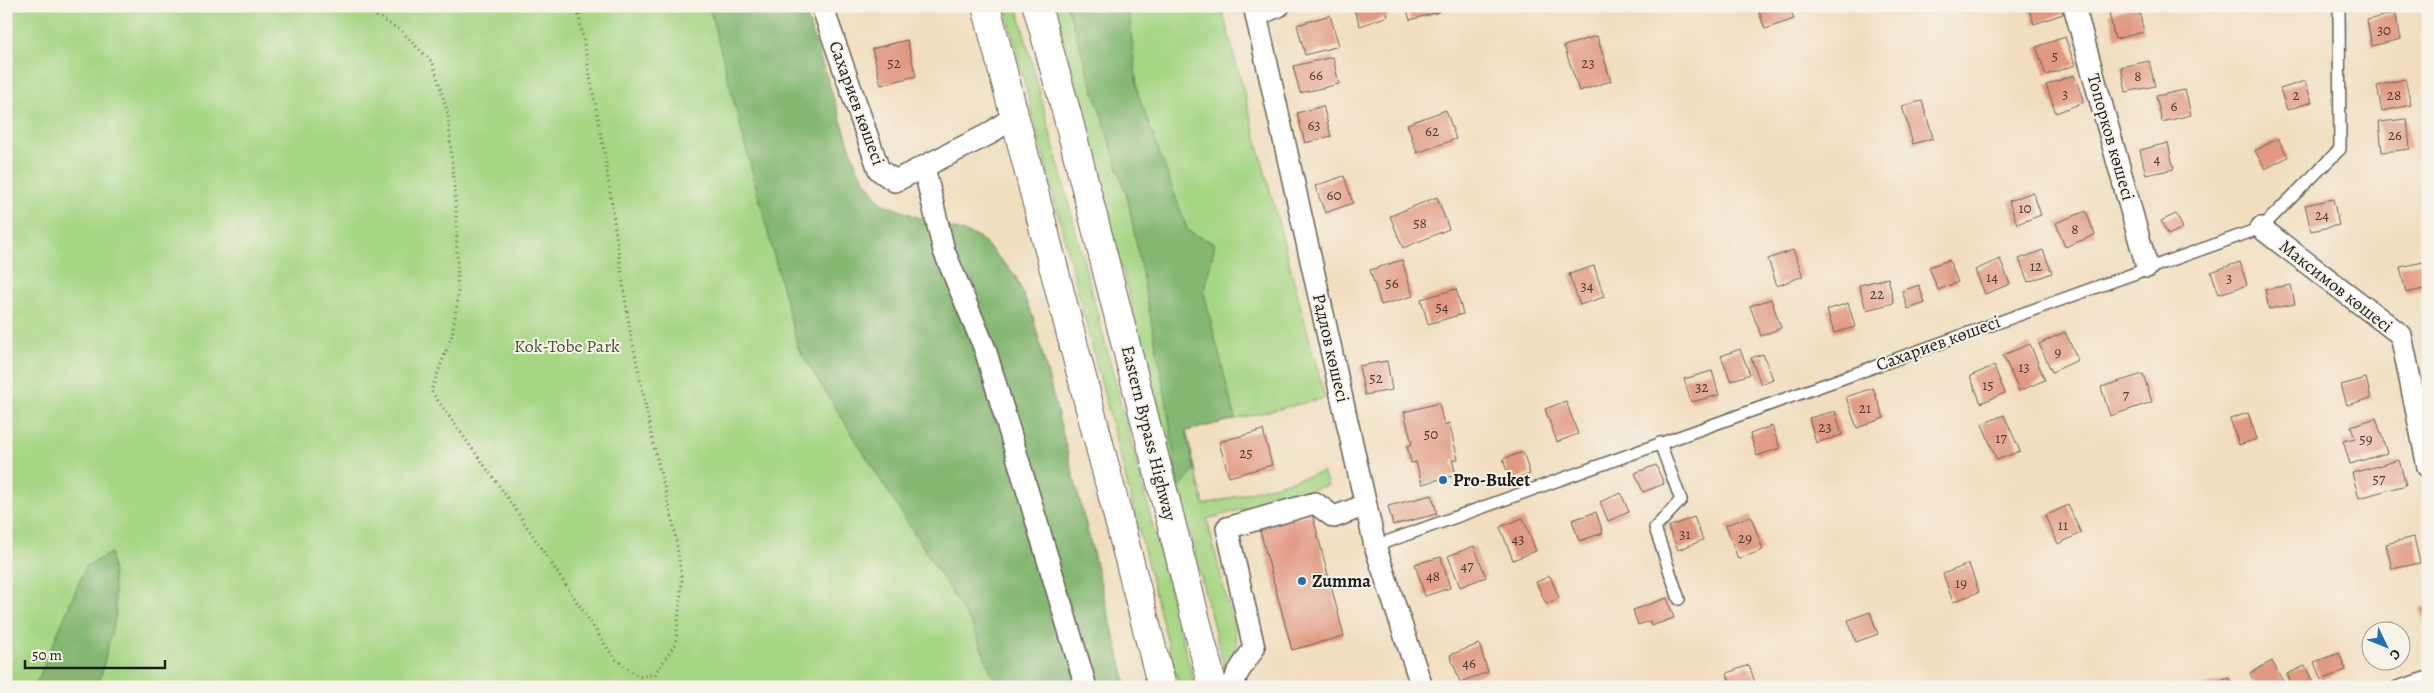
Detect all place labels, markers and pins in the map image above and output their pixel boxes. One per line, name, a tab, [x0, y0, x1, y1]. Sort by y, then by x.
place label: Pro-Buket	[1453, 468, 1530, 492]
marker: Pro-Buket	[1437, 474, 1449, 486]
place label: Zumma	[1312, 569, 1371, 593]
marker: Zumma	[1296, 575, 1308, 587]

